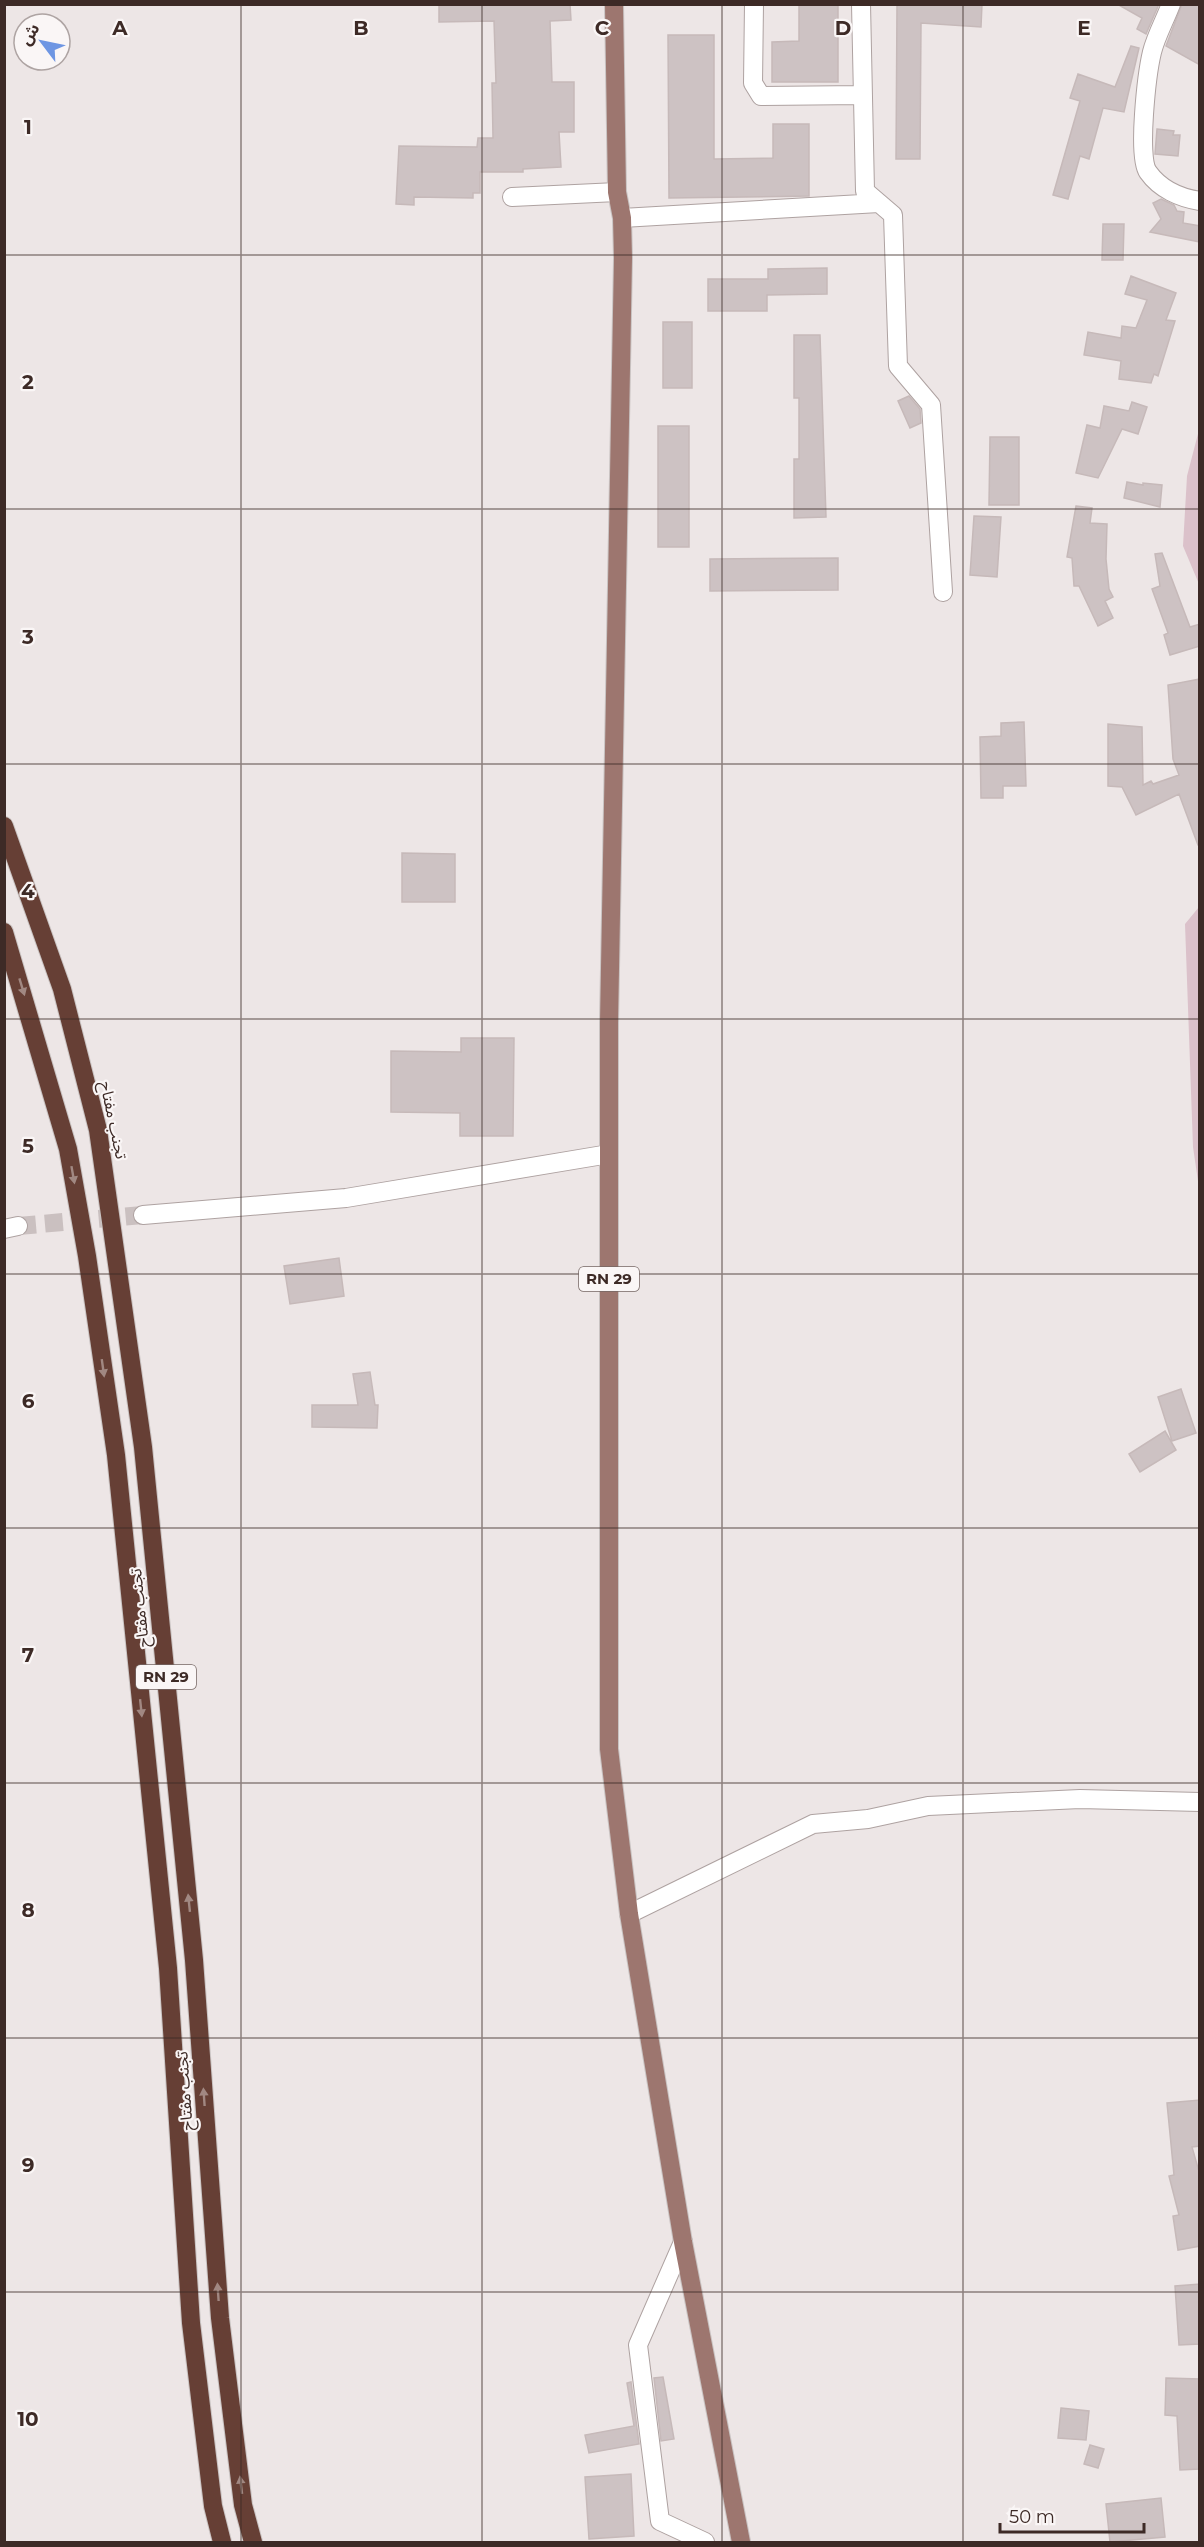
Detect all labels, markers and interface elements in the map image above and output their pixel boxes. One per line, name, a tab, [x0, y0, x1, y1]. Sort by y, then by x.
north arrow	[12, 12, 72, 72]
text: A	[111, 16, 128, 40]
text: B	[353, 16, 369, 40]
text: C	[595, 16, 610, 40]
text: D	[835, 16, 851, 40]
text: E	[1077, 16, 1091, 40]
text: ش	[16, 20, 44, 49]
text: 1	[24, 115, 32, 139]
text: 2	[22, 370, 34, 394]
text: 3	[21, 625, 34, 649]
text: 4	[21, 879, 35, 903]
one-way arrow	[18, 978, 27, 996]
street label: تجنب مفتاح	[93, 1079, 131, 1162]
text: 5	[22, 1134, 34, 1158]
one-way arrow	[69, 1166, 78, 1185]
road number: RN 29	[579, 1267, 639, 1291]
one-way arrow	[99, 1359, 108, 1378]
text: 6	[22, 1389, 35, 1413]
street label: تجنب مفتاح	[126, 1567, 156, 1648]
text: 7	[22, 1643, 34, 1667]
road number: RN 29	[136, 1665, 196, 1689]
one-way arrow	[136, 1698, 146, 1717]
one-way arrow	[184, 1893, 194, 1912]
text: 8	[21, 1898, 35, 1922]
street label: تجنب مفتاح	[172, 2050, 200, 2131]
one-way arrow	[199, 2088, 209, 2107]
text: 9	[22, 2153, 34, 2177]
one-way arrow	[213, 2282, 223, 2301]
text: 10	[17, 2407, 39, 2431]
one-way arrow	[236, 2476, 246, 2495]
scale bar	[1000, 2496, 1144, 2534]
text: 50 m	[1009, 2506, 1055, 2528]

